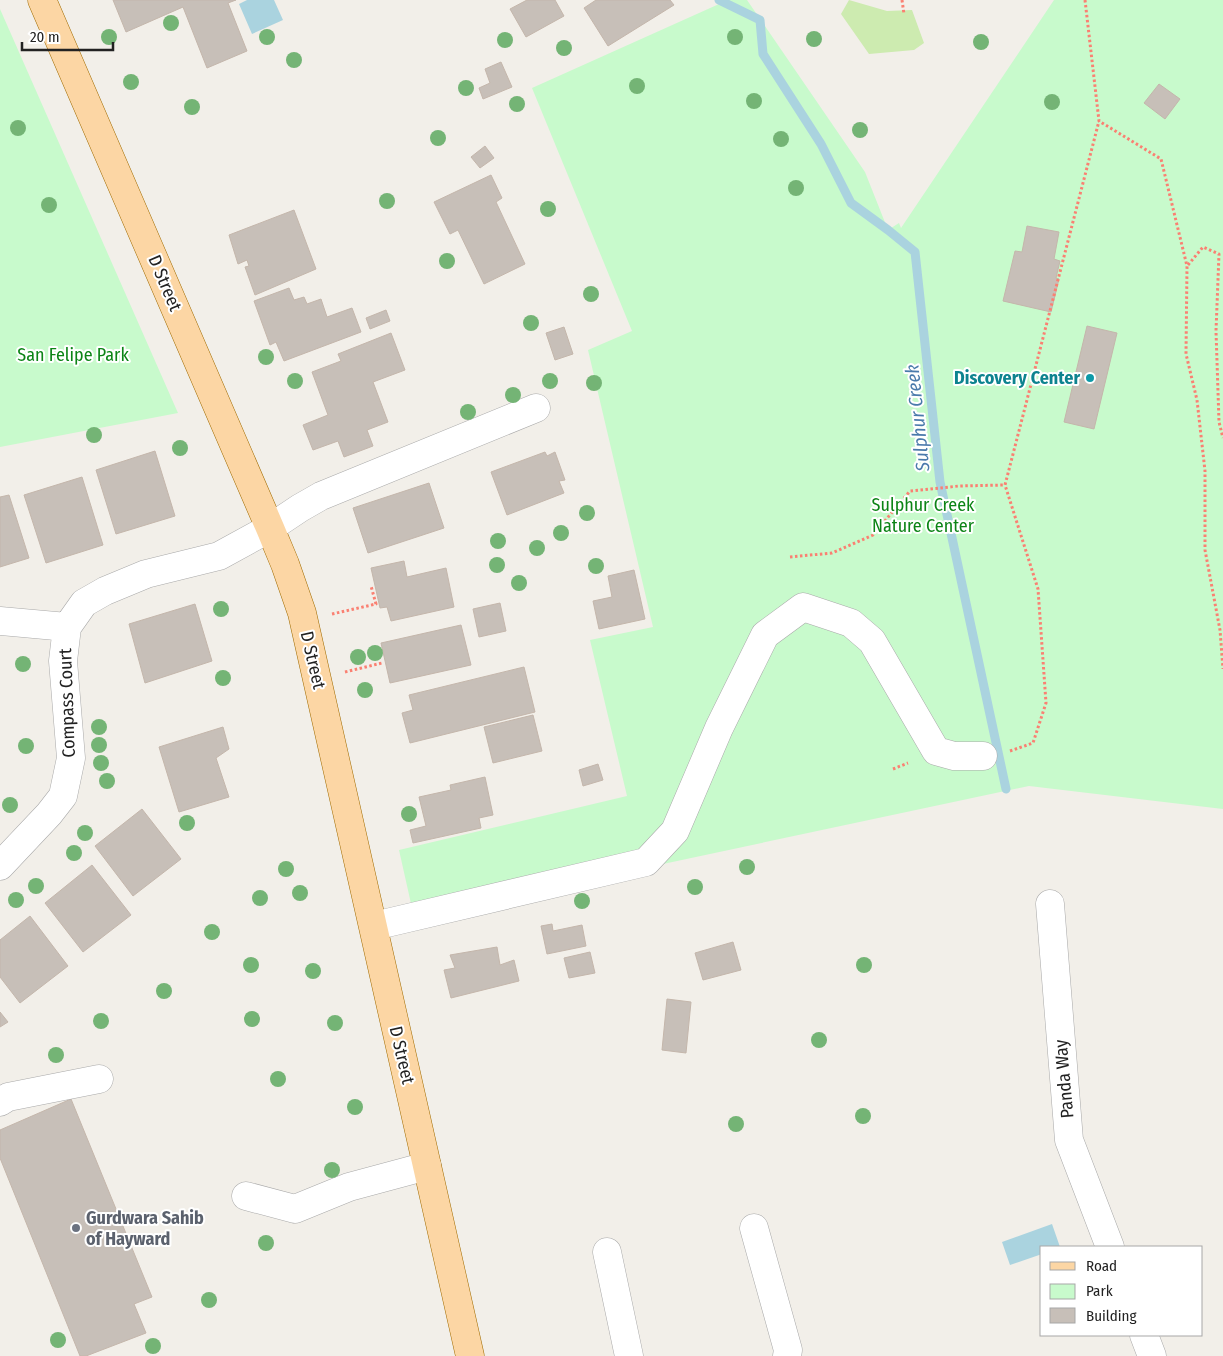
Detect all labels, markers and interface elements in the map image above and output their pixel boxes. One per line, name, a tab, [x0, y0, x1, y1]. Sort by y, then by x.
scale bar	[22, 20, 114, 52]
text: 20 m	[30, 28, 60, 46]
street label: D Street	[143, 252, 187, 315]
park label: San Felipe Park	[17, 344, 129, 366]
water label: Sulphur Creek	[900, 363, 935, 474]
place label: Discovery Center	[954, 367, 1080, 389]
marker: Discovery Center	[1084, 372, 1096, 384]
park label: Sulphur Creek Nature Center	[872, 494, 975, 537]
street label: D Street	[296, 629, 330, 691]
street label: Compass Court	[54, 648, 80, 758]
street label: D Street	[385, 1024, 419, 1086]
street label: Panda Way	[1050, 1039, 1078, 1119]
place label: Gurdwara Sahib of Hayward	[86, 1207, 204, 1250]
marker: Gurdwara Sahib of Hayward	[70, 1222, 82, 1234]
legend	[1040, 1246, 1203, 1336]
text: Road	[1086, 1257, 1117, 1275]
text: Park	[1086, 1282, 1113, 1300]
text: Building	[1086, 1307, 1137, 1325]

